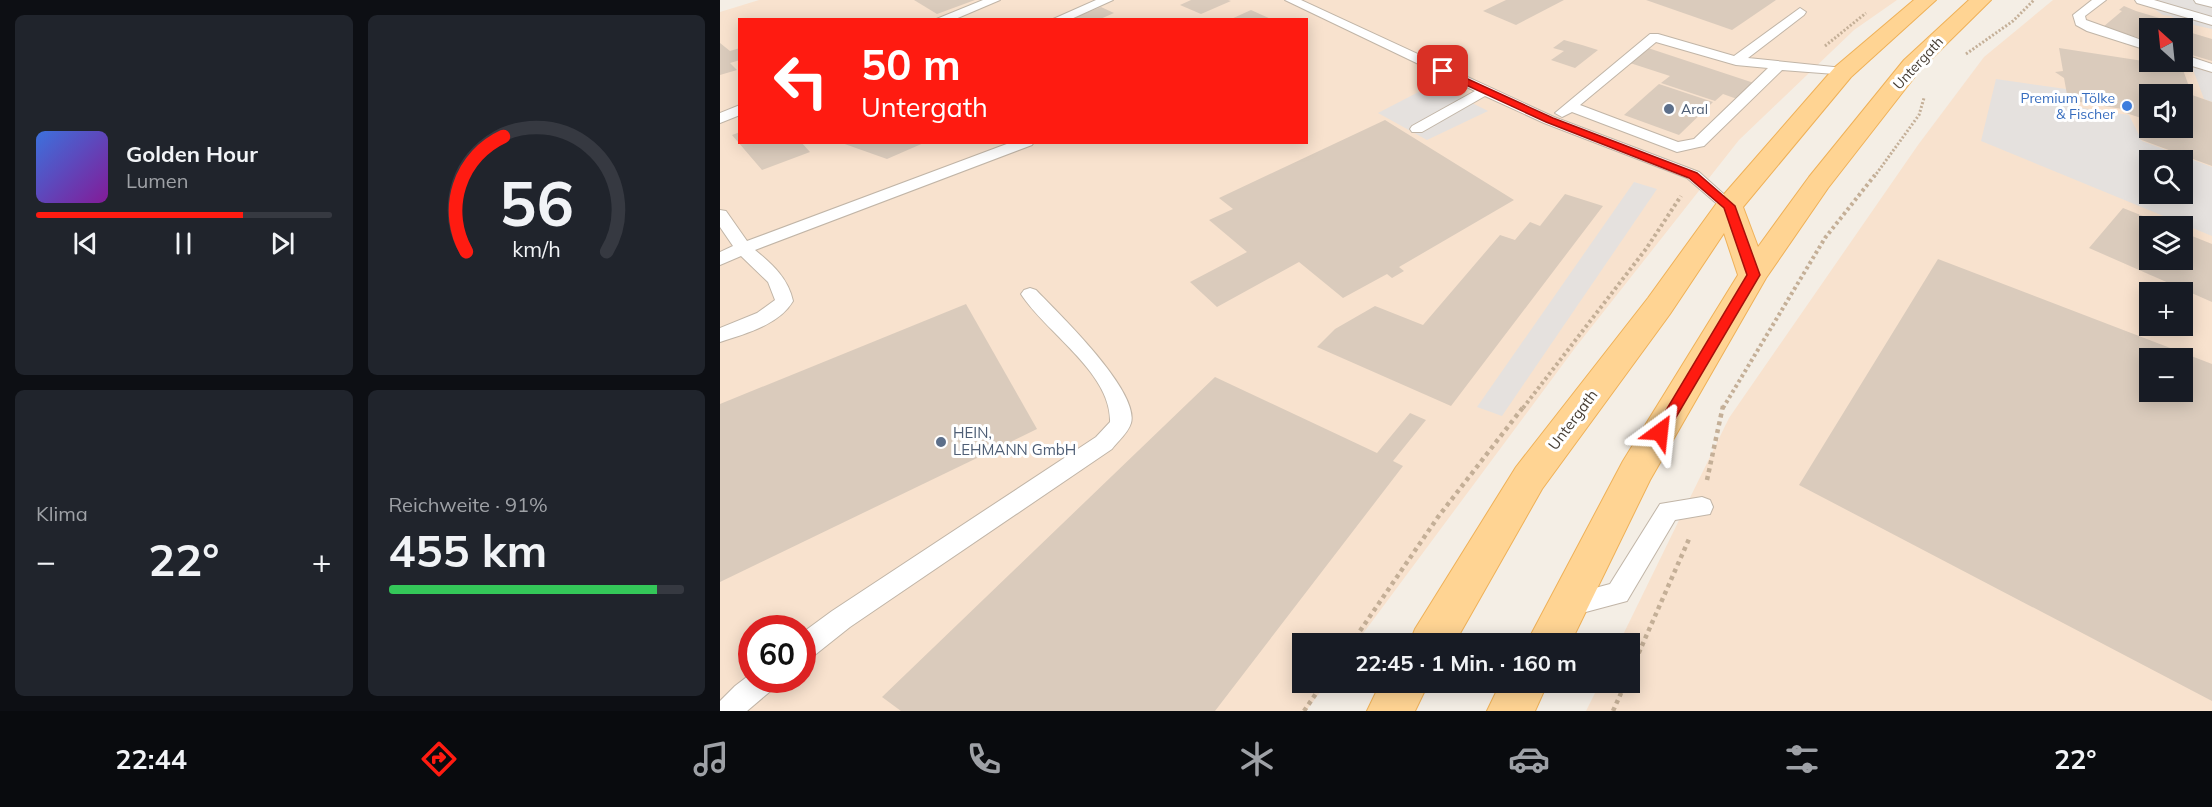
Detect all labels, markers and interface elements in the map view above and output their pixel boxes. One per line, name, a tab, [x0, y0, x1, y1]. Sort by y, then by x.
north arrow	[2139, 18, 2193, 72]
map controls	[2139, 18, 2193, 402]
street label: Untergath	[1889, 33, 1947, 93]
text: 50 m	[861, 38, 961, 91]
icon: left	[762, 42, 840, 120]
pin	[1417, 45, 1468, 96]
icon: arrive	[1426, 54, 1459, 87]
button: sound	[2139, 84, 2193, 138]
place label: Premium Tölke & Fischer	[2020, 89, 2116, 123]
text: Untergath	[861, 90, 988, 124]
marker: Premium Tölke & Fischer	[2120, 99, 2134, 113]
place label: Aral	[1681, 100, 1708, 118]
marker: Aral	[1662, 102, 1676, 116]
text: Golden Hour	[126, 140, 258, 168]
button: search	[2139, 150, 2193, 204]
text: 56	[499, 163, 574, 242]
text: Lumen	[126, 168, 188, 193]
button: layers	[2139, 216, 2193, 270]
icon: previous	[69, 227, 102, 260]
icon: pause	[167, 227, 200, 260]
icon: next	[266, 227, 299, 260]
text: km/h	[512, 236, 560, 263]
button: +	[2139, 282, 2193, 336]
button: −	[2139, 348, 2193, 402]
street label: Untergath	[1544, 386, 1601, 454]
position arrow	[1628, 400, 1692, 464]
place label: HEIN, LEHMANN GmbH	[953, 423, 1076, 459]
marker: HEIN, LEHMANN GmbH	[934, 435, 948, 449]
text: Reichweite · 91%	[389, 492, 548, 517]
text: Klima	[36, 501, 88, 526]
text: 455 km	[389, 522, 547, 578]
text: 22°	[148, 531, 219, 587]
text: −	[36, 540, 56, 581]
text: +	[312, 540, 332, 581]
speed limit sign: 60	[738, 615, 816, 693]
text: 22:45 · 1 Min. · 160 m	[1355, 649, 1577, 677]
icon: directions	[418, 738, 460, 780]
icon: music	[690, 738, 732, 780]
icon: phone	[963, 738, 1005, 780]
icon: climate	[1236, 738, 1278, 780]
icon: car	[1508, 738, 1550, 780]
icon: filters	[1781, 738, 1823, 780]
text: 22:44	[115, 742, 187, 776]
text: 22°	[2054, 742, 2097, 776]

